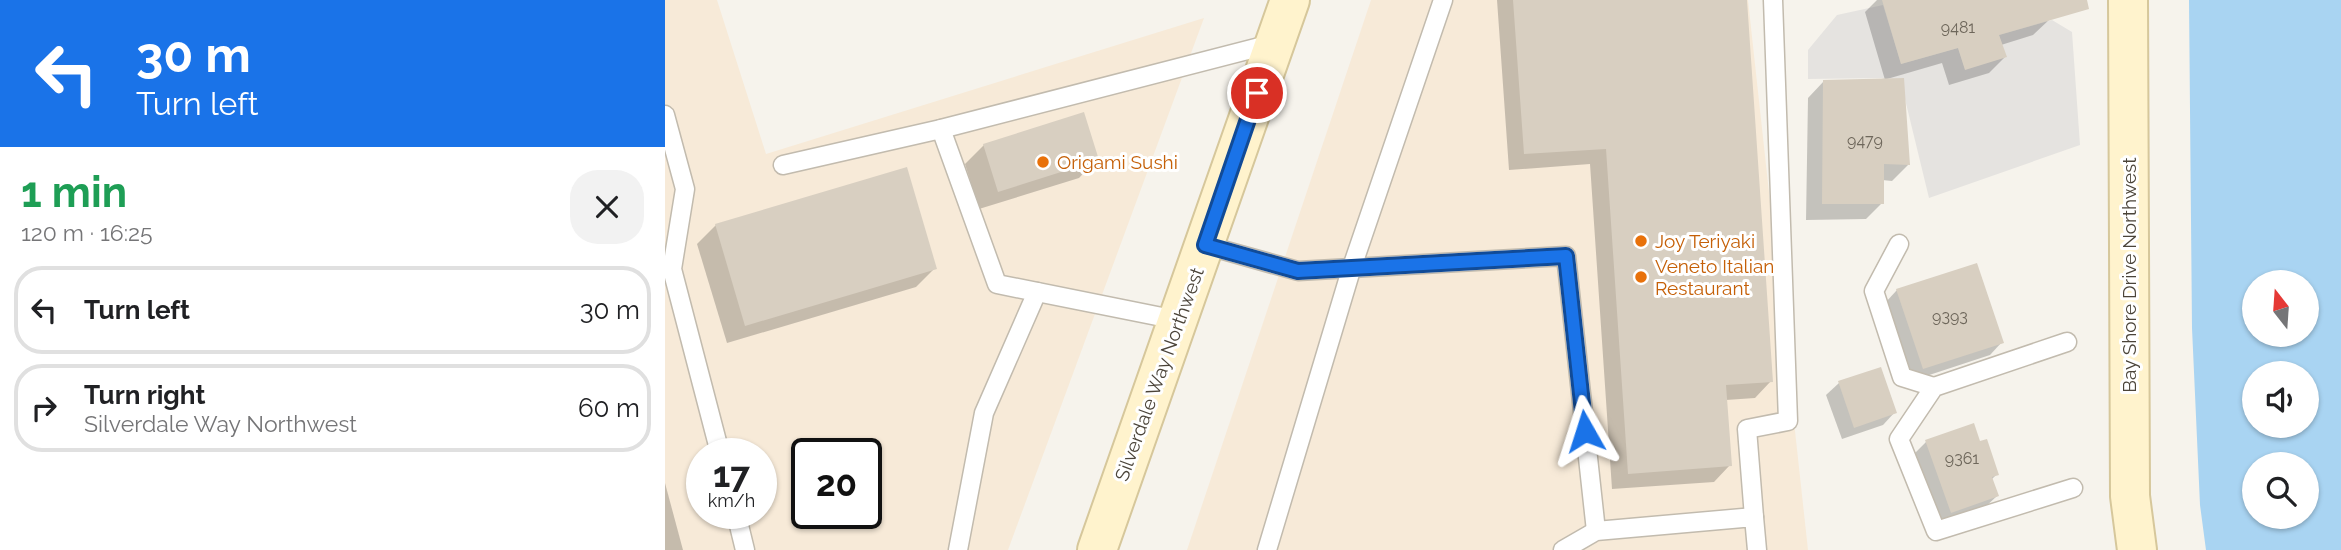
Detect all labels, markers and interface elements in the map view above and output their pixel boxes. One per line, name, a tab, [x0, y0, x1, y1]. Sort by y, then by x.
house number: 9481	[1941, 18, 1975, 37]
text: 30 m	[136, 26, 251, 83]
icon: left	[21, 28, 112, 119]
pin	[1227, 63, 1287, 123]
icon: arrive	[1238, 74, 1276, 112]
text: Turn left	[136, 85, 258, 122]
house number: 9479	[1847, 131, 1883, 150]
place label: Origami Sushi	[1057, 151, 1178, 173]
marker: Origami Sushi	[1035, 154, 1051, 170]
street label: Bay Shore Drive Northwest	[2118, 157, 2140, 393]
text: 1 min	[21, 168, 127, 217]
button: close	[570, 170, 644, 244]
text: 120 m · 16:25	[21, 219, 153, 246]
place label: Joy Teriyaki	[1655, 230, 1755, 252]
marker: Joy Teriyaki	[1633, 233, 1649, 249]
place label: Veneto Italian Restaurant	[1655, 255, 1774, 299]
street label: Silverdale Way Northwest	[1110, 264, 1208, 484]
marker: Veneto Italian Restaurant	[1633, 269, 1649, 285]
north arrow	[2242, 270, 2319, 346]
map controls	[2242, 270, 2319, 529]
icon: left	[25, 291, 63, 329]
text: Turn left	[84, 295, 190, 325]
text: 30 m	[580, 295, 640, 325]
house number: 9393	[1932, 307, 1968, 326]
button: sound	[2242, 361, 2319, 438]
text: Turn right	[84, 380, 205, 410]
icon: right	[25, 389, 63, 427]
text: 60 m	[578, 393, 640, 423]
position arrow	[1548, 394, 1622, 468]
text: Silverdale Way Northwest	[84, 410, 357, 437]
speed limit sign: 20	[791, 438, 882, 529]
house number: 9361	[1945, 449, 1979, 468]
button: search	[2242, 452, 2319, 529]
text: 17	[713, 454, 750, 495]
text: km/h	[708, 490, 755, 511]

